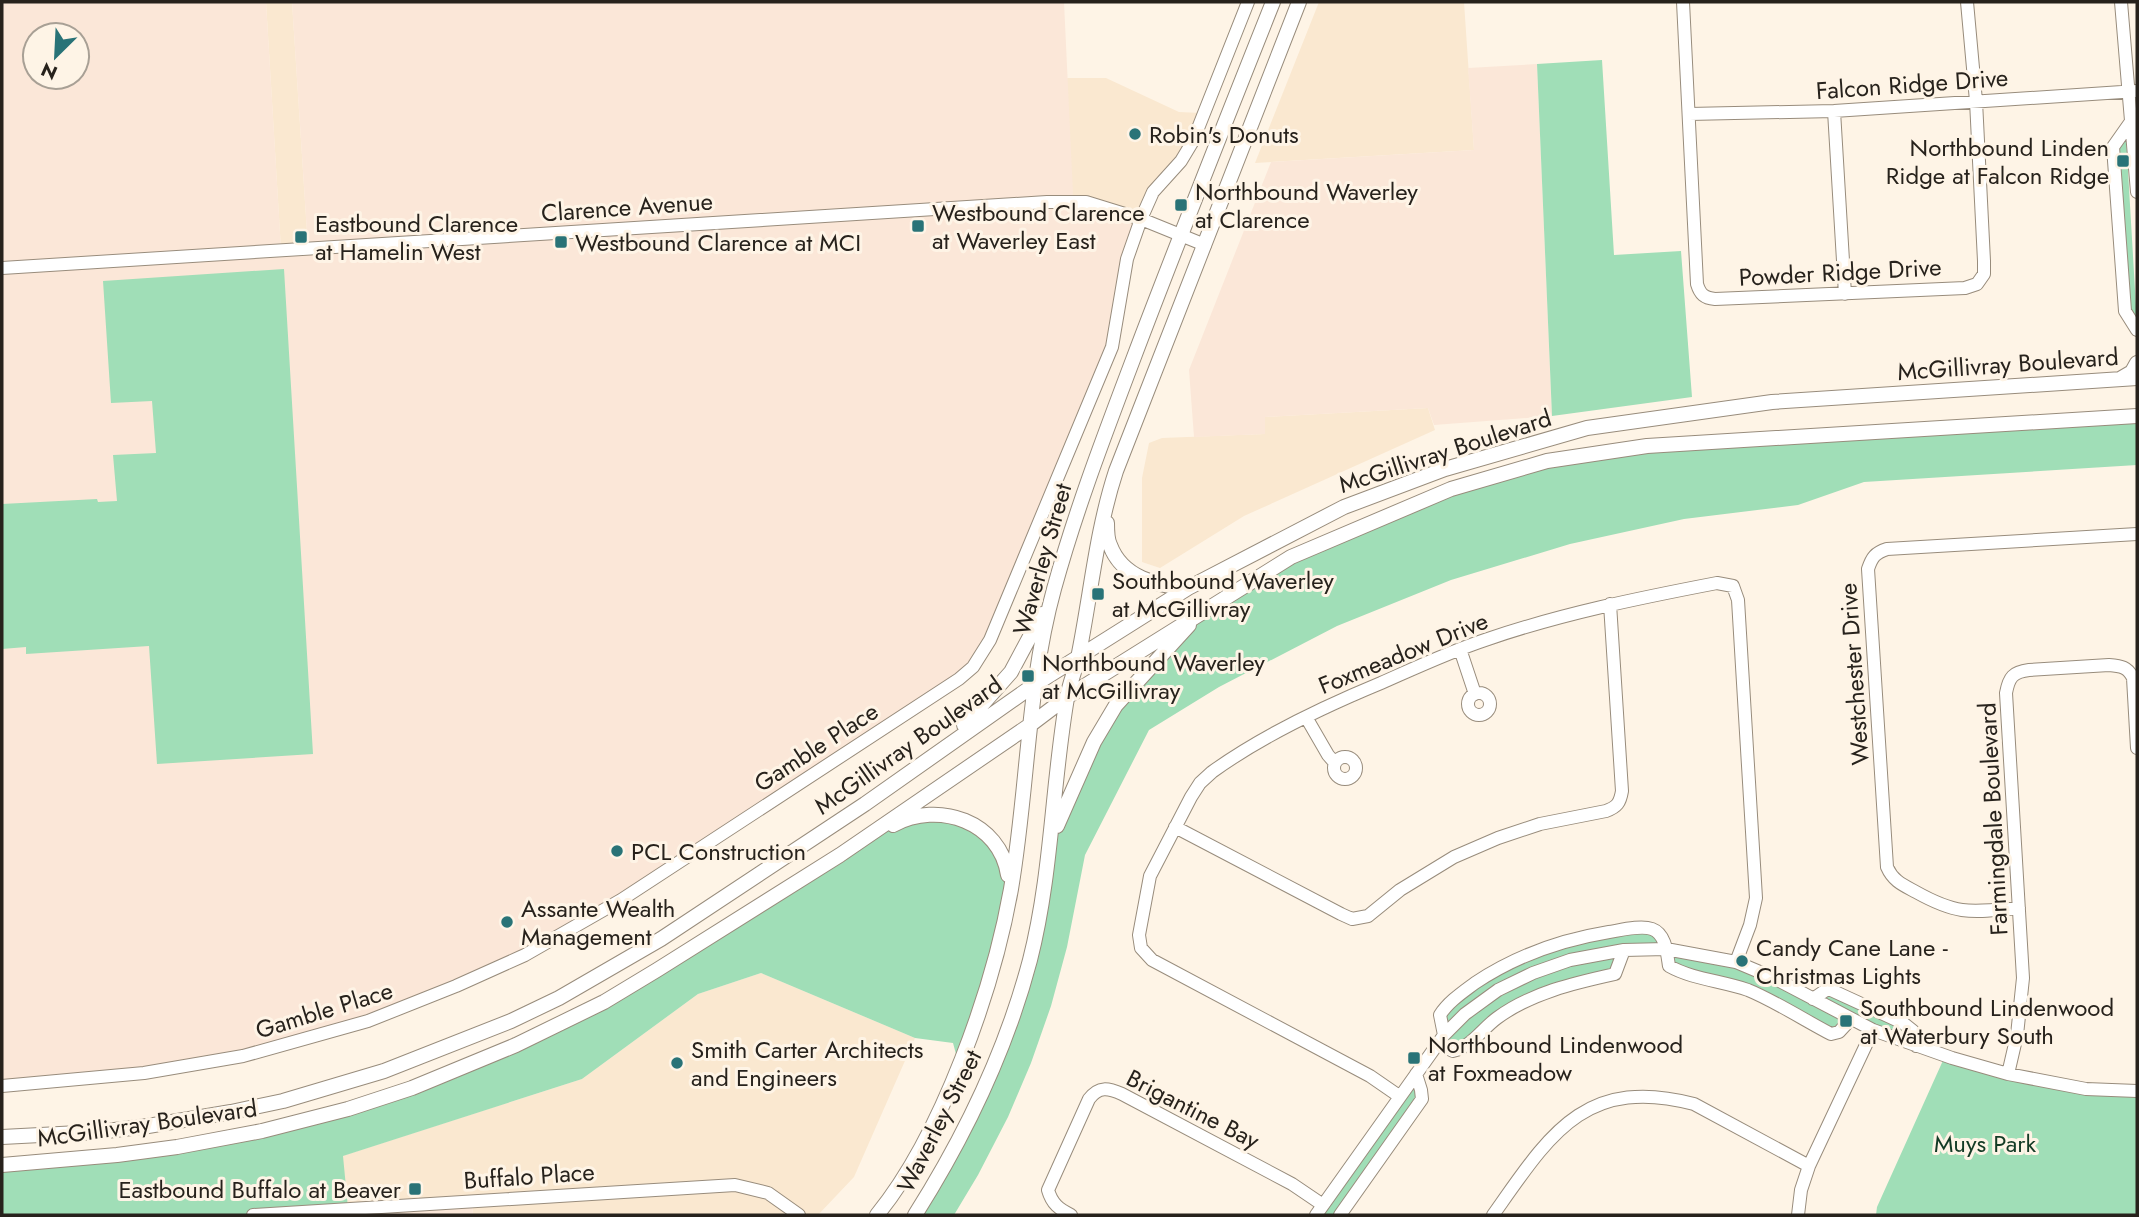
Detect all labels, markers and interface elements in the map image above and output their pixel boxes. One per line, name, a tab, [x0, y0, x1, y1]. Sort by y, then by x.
north arrow	[21, 21, 91, 91]
text: N	[37, 56, 62, 86]
street label: Falcon Ridge Drive	[1815, 60, 2009, 108]
place label: Robin's Donuts	[1149, 117, 1299, 152]
marker: Robin's Donuts	[1127, 126, 1143, 142]
place label: Northbound Linden Ridge at Falcon Ridge	[1886, 130, 2109, 193]
marker: Northbound Linden Ridge at Falcon Ridge	[2115, 153, 2131, 169]
place label: Northbound Waverley at Clarence	[1195, 174, 1418, 237]
street label: Clarence Avenue	[540, 184, 714, 230]
place label: Westbound Clarence at Waverley East	[932, 195, 1145, 258]
marker: Northbound Waverley at Clarence	[1173, 197, 1189, 213]
place label: Eastbound Clarence at Hamelin West	[315, 206, 518, 269]
marker: Westbound Clarence at Waverley East	[910, 218, 926, 234]
place label: Westbound Clarence at MCI	[575, 225, 861, 260]
marker: Eastbound Clarence at Hamelin West	[293, 229, 309, 245]
marker: Westbound Clarence at MCI	[553, 234, 569, 250]
street label: Powder Ridge Drive	[1738, 249, 1942, 295]
street label: McGillivray Boulevard	[1896, 339, 2120, 389]
street label: McGillivray Boulevard	[1334, 400, 1556, 502]
street label: Waverley Street	[1004, 479, 1080, 639]
place label: Southbound Waverley at McGillivray	[1112, 563, 1334, 626]
street label: Westchester Drive	[1830, 582, 1878, 766]
marker: Southbound Waverley at McGillivray	[1090, 586, 1106, 602]
street label: Foxmeadow Drive	[1313, 603, 1493, 703]
place label: Northbound Waverley at McGillivray	[1042, 645, 1265, 708]
street label: McGillivray Boulevard	[807, 667, 1009, 823]
marker: Northbound Waverley at McGillivray	[1020, 668, 1036, 684]
street label: Gamble Place	[747, 694, 885, 800]
street label: Farmingdale Boulevard	[1969, 702, 2017, 936]
place label: PCL Construction	[631, 834, 806, 869]
marker: PCL Construction	[609, 843, 625, 859]
place label: Assante Wealth Management	[521, 891, 675, 954]
marker: Assante Wealth Management	[499, 914, 515, 930]
place label: Candy Cane Lane - Christmas Lights	[1756, 930, 1948, 993]
marker: Candy Cane Lane - Christmas Lights	[1734, 953, 1750, 969]
street label: Gamble Place	[251, 973, 397, 1047]
place label: Southbound Lindenwood at Waterbury South	[1860, 990, 2114, 1053]
marker: Southbound Lindenwood at Waterbury South	[1838, 1013, 1854, 1029]
place label: Northbound Lindenwood at Foxmeadow	[1428, 1027, 1683, 1090]
place label: Smith Carter Architects and Engineers	[691, 1032, 924, 1095]
street label: Waverley Street	[888, 1043, 990, 1198]
marker: Northbound Lindenwood at Foxmeadow	[1406, 1050, 1422, 1066]
marker: Smith Carter Architects and Engineers	[669, 1055, 685, 1071]
street label: Brigantine Bay	[1120, 1060, 1266, 1158]
street label: McGillivray Boulevard	[35, 1090, 259, 1156]
park label: Muys Park	[1934, 1126, 2037, 1161]
street label: Buffalo Place	[462, 1154, 596, 1198]
place label: Eastbound Buffalo at Beaver	[118, 1172, 402, 1207]
marker: Eastbound Buffalo at Beaver	[407, 1181, 423, 1197]

